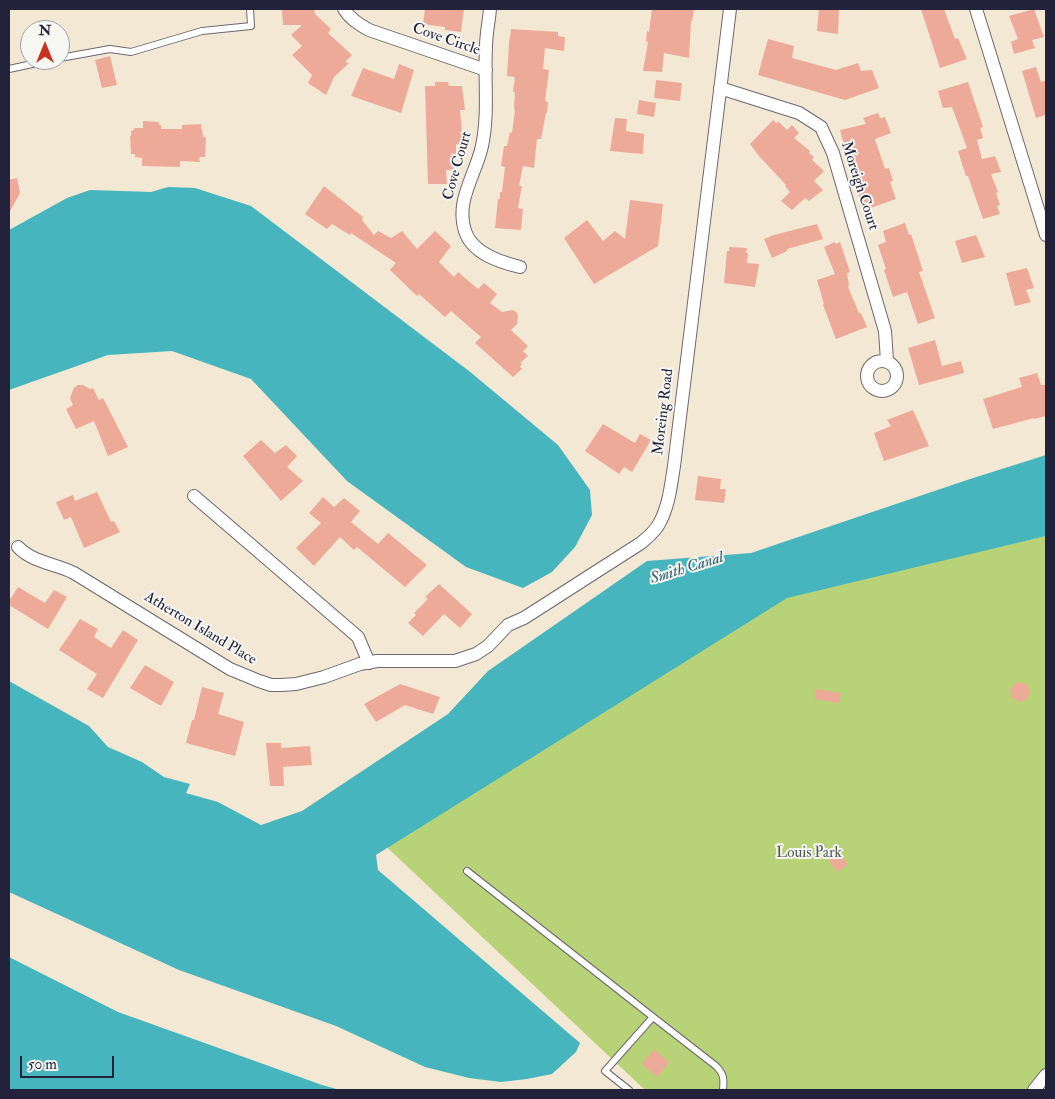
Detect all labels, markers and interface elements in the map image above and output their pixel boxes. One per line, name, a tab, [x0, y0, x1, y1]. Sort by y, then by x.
north arrow	[20, 20, 70, 70]
street label: Cove Circle	[410, 20, 482, 60]
text: N	[39, 22, 51, 39]
street label: Cove Court	[440, 130, 476, 202]
street label: Moreigh Court	[836, 139, 882, 233]
street label: Moreing Road	[650, 368, 678, 456]
water label: Smith Canal	[648, 549, 726, 589]
street label: Atherton Island Place	[141, 588, 259, 670]
park label: Louis Park	[776, 845, 842, 863]
scale bar	[22, 1046, 116, 1078]
text: 50 m	[28, 1055, 57, 1074]

